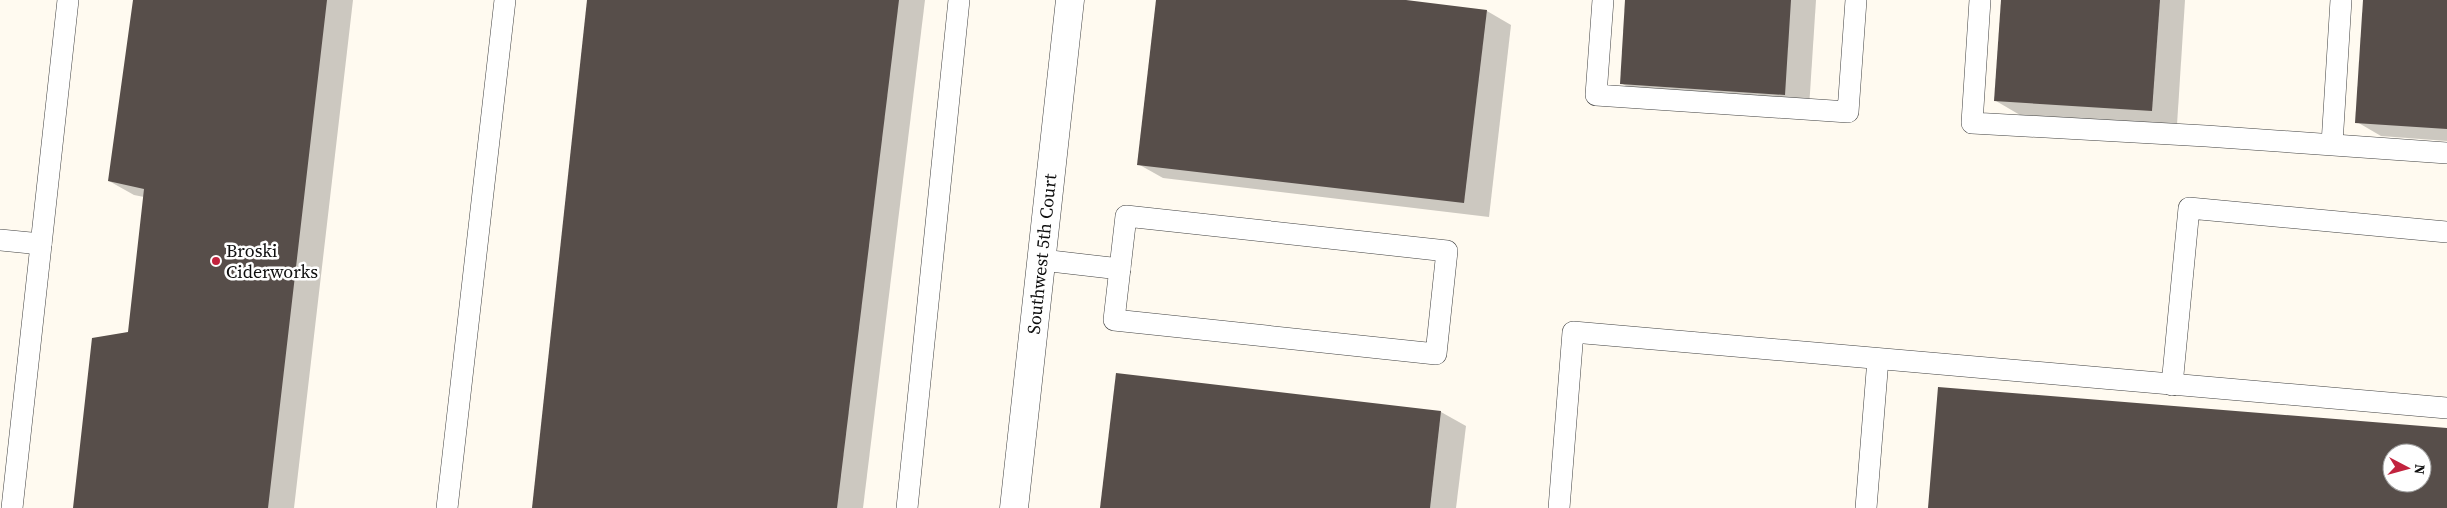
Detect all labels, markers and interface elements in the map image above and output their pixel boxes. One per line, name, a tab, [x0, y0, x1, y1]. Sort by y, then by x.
street label: Southwest 5th Court	[1021, 172, 1062, 335]
place label: Broski Ciderworks	[226, 238, 318, 284]
marker: Broski Ciderworks	[210, 255, 222, 267]
north arrow	[2382, 443, 2432, 493]
text: N	[2409, 463, 2430, 475]

